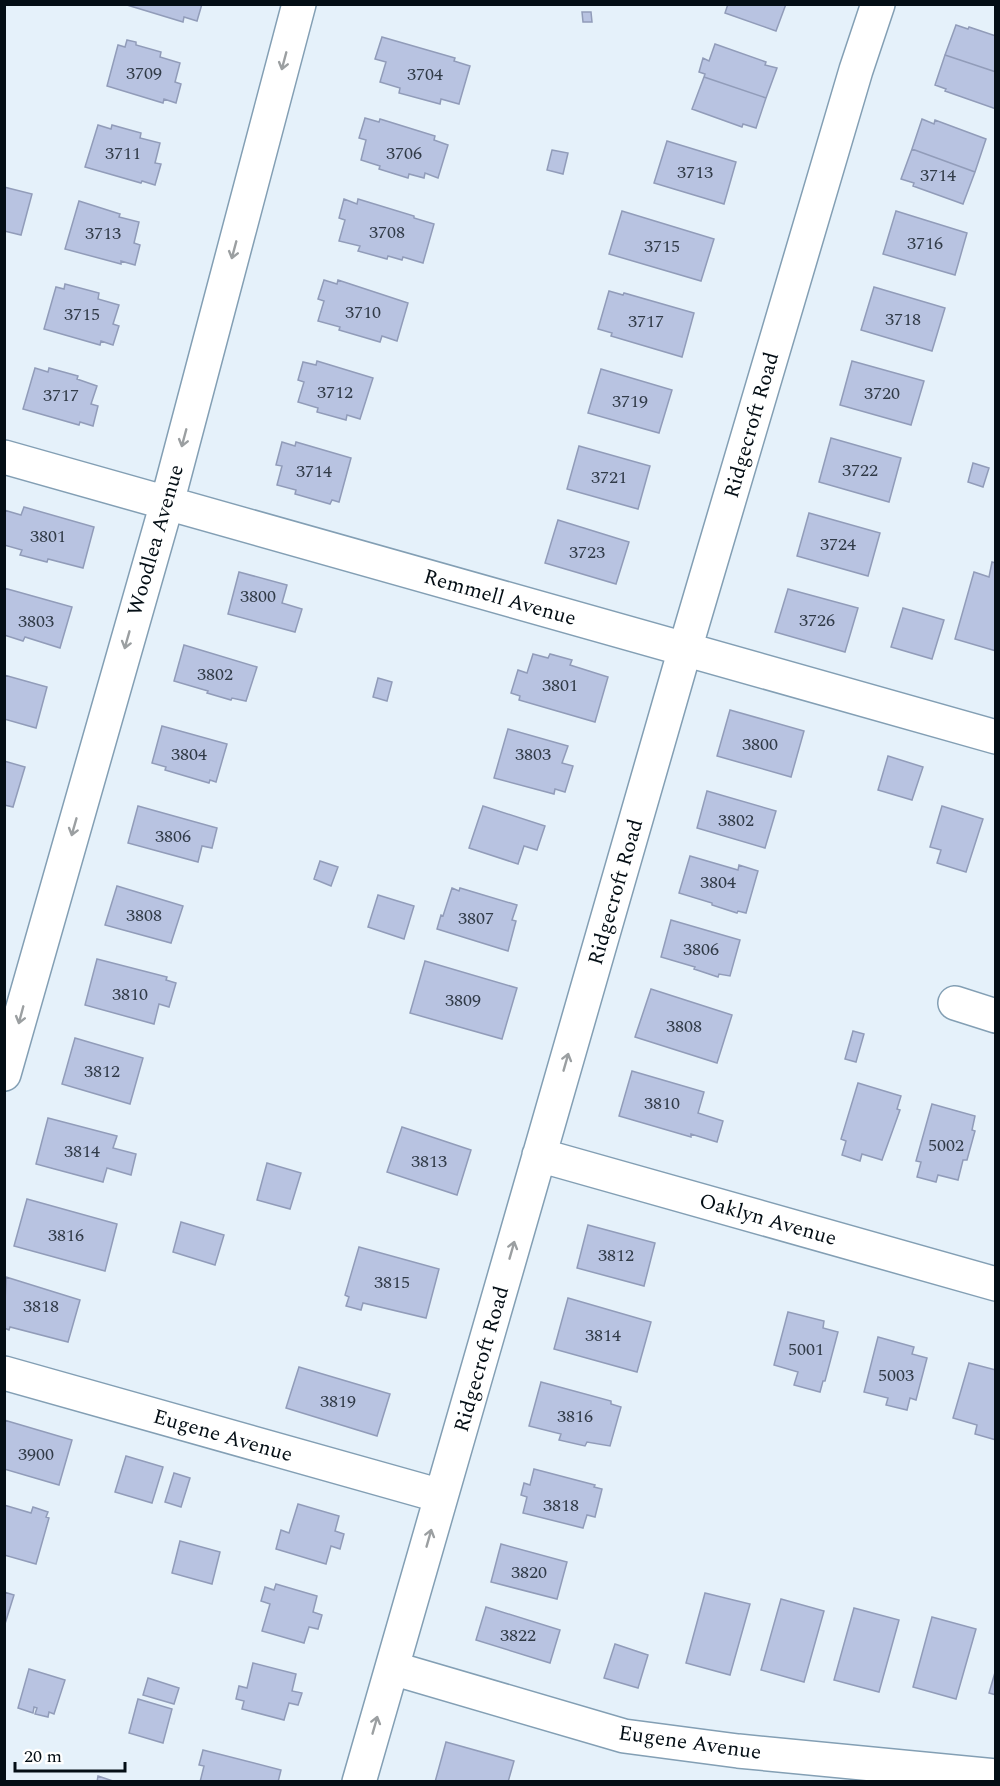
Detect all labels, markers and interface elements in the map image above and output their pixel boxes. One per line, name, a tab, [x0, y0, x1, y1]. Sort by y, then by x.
one-way arrow	[277, 51, 289, 70]
house number: 3709	[126, 60, 162, 87]
house number: 3704	[407, 61, 443, 88]
house number: 3711	[105, 140, 141, 167]
house number: 3706	[386, 140, 422, 167]
house number: 3713	[677, 159, 713, 186]
house number: 3714	[920, 162, 956, 189]
house number: 3708	[369, 219, 405, 246]
house number: 3713	[85, 220, 121, 247]
house number: 3716	[907, 230, 943, 257]
house number: 3715	[644, 233, 680, 260]
one-way arrow	[228, 240, 239, 259]
house number: 3710	[345, 299, 381, 326]
house number: 3715	[64, 301, 100, 328]
house number: 3718	[885, 306, 921, 333]
house number: 3717	[628, 308, 664, 335]
street label: Ridgecroft Road	[716, 349, 788, 502]
house number: 3712	[317, 379, 353, 406]
house number: 3720	[864, 380, 900, 407]
house number: 3717	[43, 382, 79, 409]
house number: 3719	[612, 388, 648, 415]
one-way arrow	[177, 428, 189, 447]
house number: 3722	[842, 457, 878, 484]
house number: 3714	[296, 458, 332, 485]
street label: Woodlea Avenue	[119, 461, 193, 620]
house number: 3721	[591, 464, 627, 491]
house number: 3801	[30, 523, 66, 550]
house number: 3724	[820, 531, 856, 558]
house number: 3723	[569, 539, 605, 566]
street label: Remmell Avenue	[420, 561, 580, 635]
house number: 3800	[240, 583, 276, 610]
house number: 3726	[799, 607, 835, 634]
house number: 3803	[18, 608, 54, 635]
one-way arrow	[121, 630, 132, 649]
house number: 3802	[197, 661, 233, 688]
house number: 3801	[542, 672, 578, 699]
house number: 3800	[742, 731, 778, 758]
house number: 3804	[171, 741, 207, 768]
house number: 3803	[515, 741, 551, 768]
house number: 3802	[718, 807, 754, 834]
street label: Ridgecroft Road	[580, 816, 652, 969]
one-way arrow	[67, 817, 79, 836]
house number: 3806	[155, 823, 191, 850]
house number: 3804	[700, 869, 736, 896]
house number: 3808	[126, 902, 162, 929]
house number: 3807	[458, 905, 494, 932]
house number: 3806	[683, 936, 719, 963]
house number: 3810	[112, 981, 148, 1008]
house number: 3809	[445, 987, 481, 1014]
one-way arrow	[15, 1005, 26, 1024]
house number: 3808	[666, 1013, 702, 1040]
one-way arrow	[561, 1053, 572, 1072]
house number: 3812	[84, 1058, 120, 1085]
house number: 3810	[644, 1090, 680, 1117]
house number: 5002	[928, 1132, 964, 1159]
house number: 3814	[64, 1138, 100, 1165]
house number: 3813	[411, 1148, 447, 1175]
street label: Oaklyn Avenue	[695, 1185, 840, 1255]
house number: 3816	[48, 1222, 84, 1249]
one-way arrow	[507, 1240, 518, 1259]
house number: 3812	[598, 1242, 634, 1269]
house number: 3815	[374, 1269, 410, 1296]
street label: Ridgecroft Road	[446, 1283, 518, 1436]
house number: 3818	[23, 1293, 59, 1320]
house number: 3814	[585, 1322, 621, 1349]
house number: 5001	[788, 1336, 824, 1363]
house number: 5003	[878, 1362, 914, 1389]
house number: 3819	[320, 1388, 356, 1415]
street label: Eugene Avenue	[149, 1401, 296, 1471]
house number: 3816	[557, 1403, 593, 1430]
house number: 3900	[18, 1441, 54, 1468]
house number: 3818	[543, 1492, 579, 1519]
one-way arrow	[424, 1529, 436, 1548]
house number: 3820	[511, 1559, 547, 1586]
house number: 3822	[500, 1622, 536, 1649]
one-way arrow	[370, 1716, 381, 1735]
street label: Eugene Avenue	[616, 1717, 763, 1769]
scale bar	[15, 1735, 124, 1773]
text: 20 m	[24, 1743, 62, 1770]

